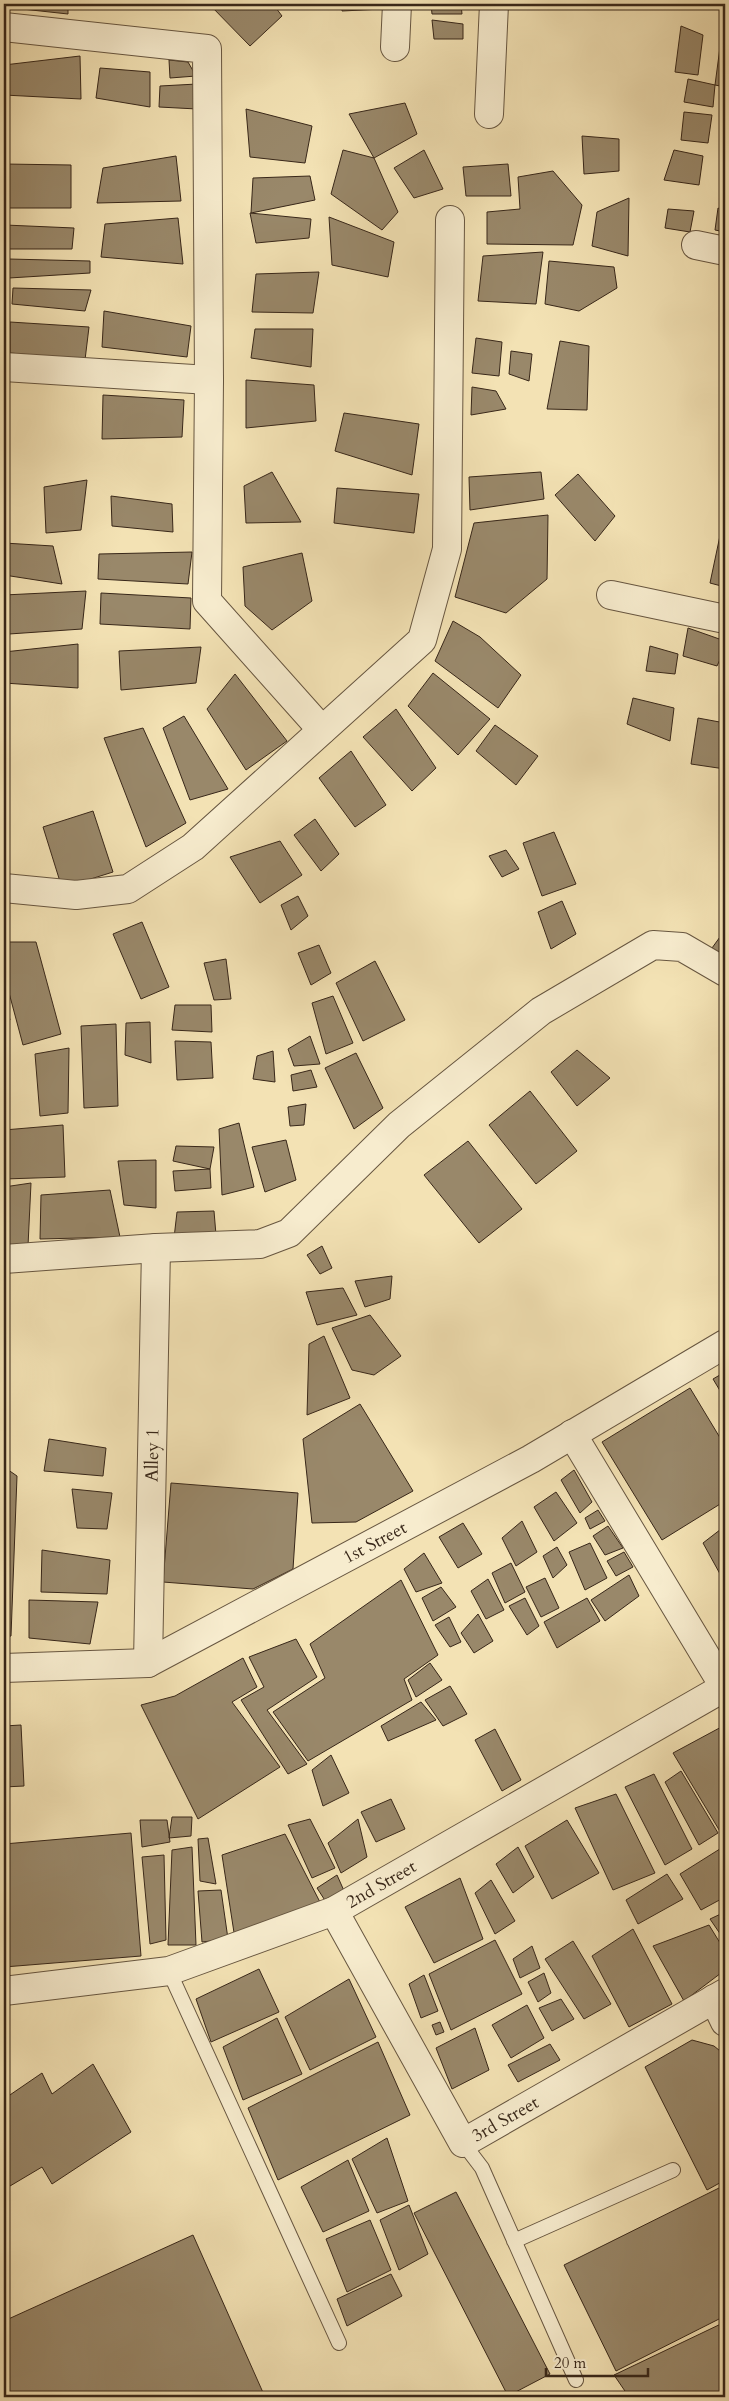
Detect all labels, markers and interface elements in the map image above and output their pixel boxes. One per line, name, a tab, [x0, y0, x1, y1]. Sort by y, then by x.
street label: Alley 1	[139, 1428, 166, 1482]
street label: 1st Street	[339, 1515, 412, 1570]
street label: 2nd Street	[342, 1854, 421, 1915]
street label: 3rd Street	[467, 2090, 544, 2148]
scale bar	[546, 2346, 649, 2378]
text: 20 m	[554, 2353, 586, 2373]

